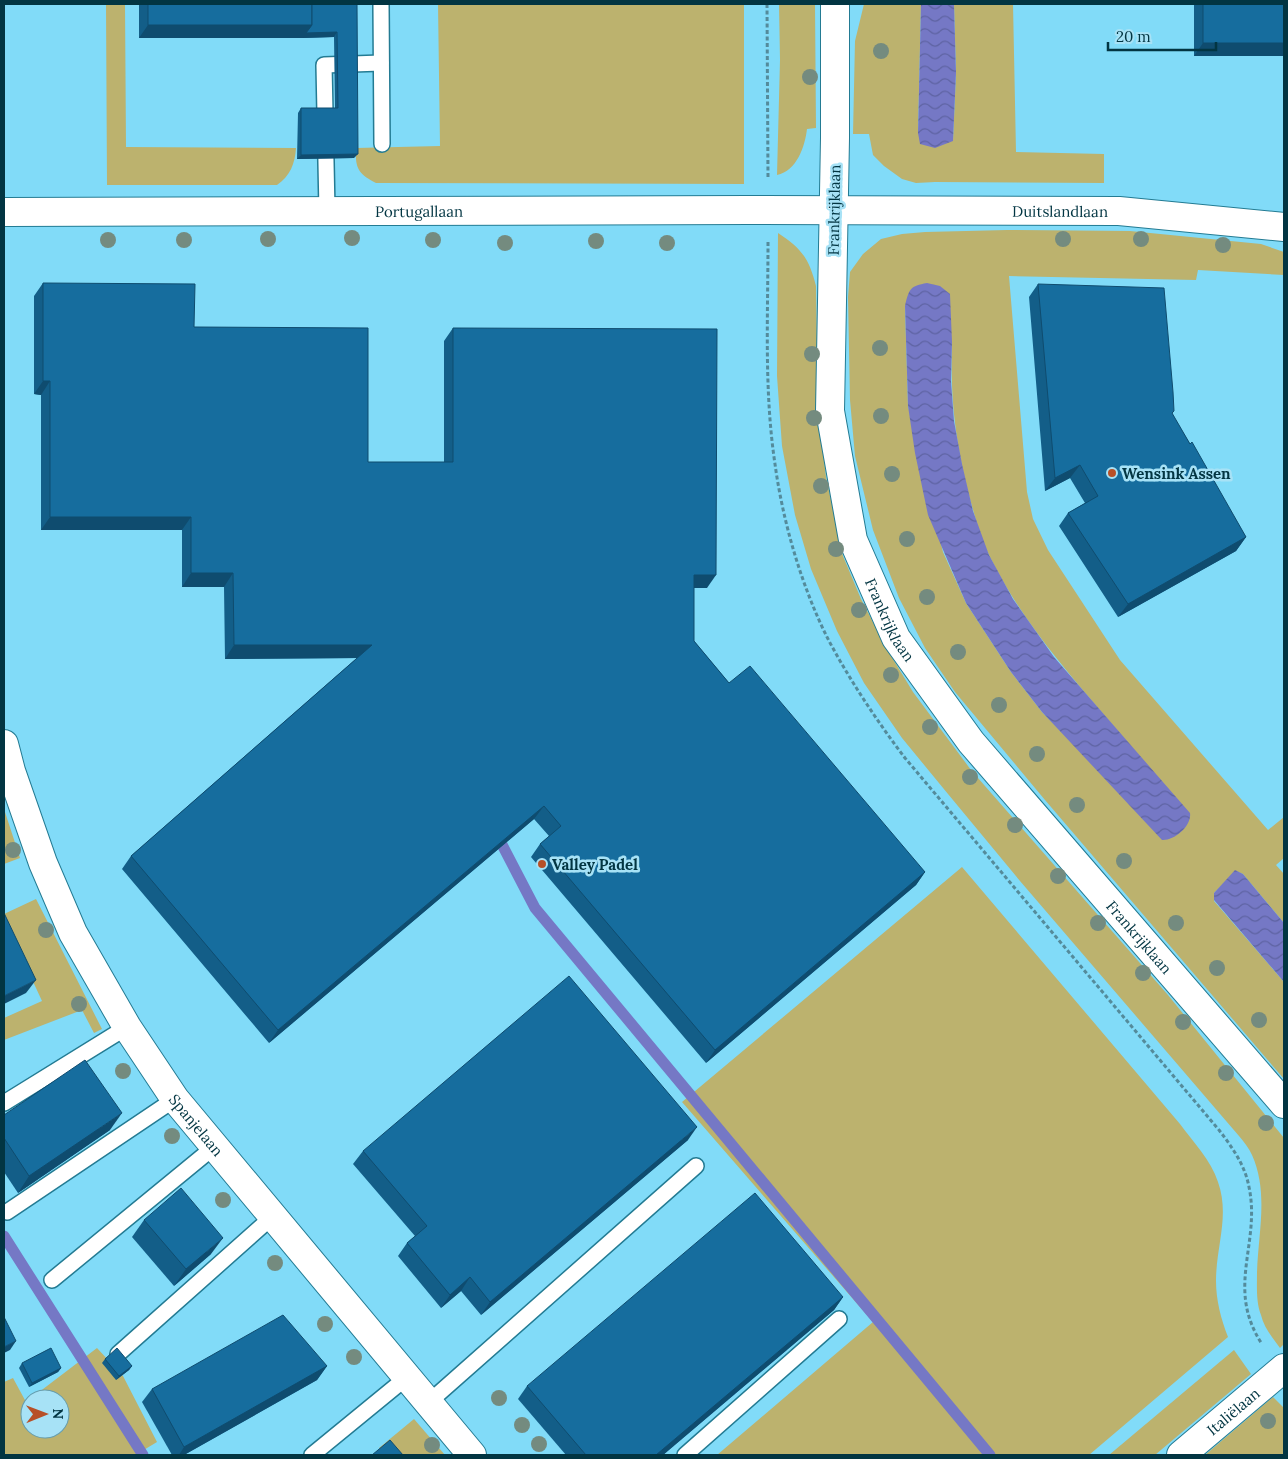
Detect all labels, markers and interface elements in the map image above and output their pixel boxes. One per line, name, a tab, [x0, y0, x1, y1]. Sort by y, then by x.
scale bar	[1108, 20, 1216, 52]
text: 20 m	[1116, 27, 1151, 46]
street label: Frankrijklaan	[824, 164, 844, 256]
street label: Portugallaan	[375, 201, 463, 221]
street label: Duitslandlaan	[1012, 201, 1108, 220]
place label: Wensink Assen	[1122, 464, 1231, 483]
marker: Wensink Assen	[1106, 467, 1118, 479]
street label: Frankrijklaan	[861, 575, 919, 665]
place label: Valley Padel	[552, 855, 638, 874]
marker: Valley Padel	[536, 858, 548, 870]
street label: Frankrijklaan	[1103, 896, 1176, 977]
street label: Spanjelaan	[165, 1090, 228, 1160]
street label: Italiëlaan	[1203, 1383, 1263, 1439]
north arrow	[20, 1389, 70, 1439]
text: N	[49, 1408, 67, 1420]

